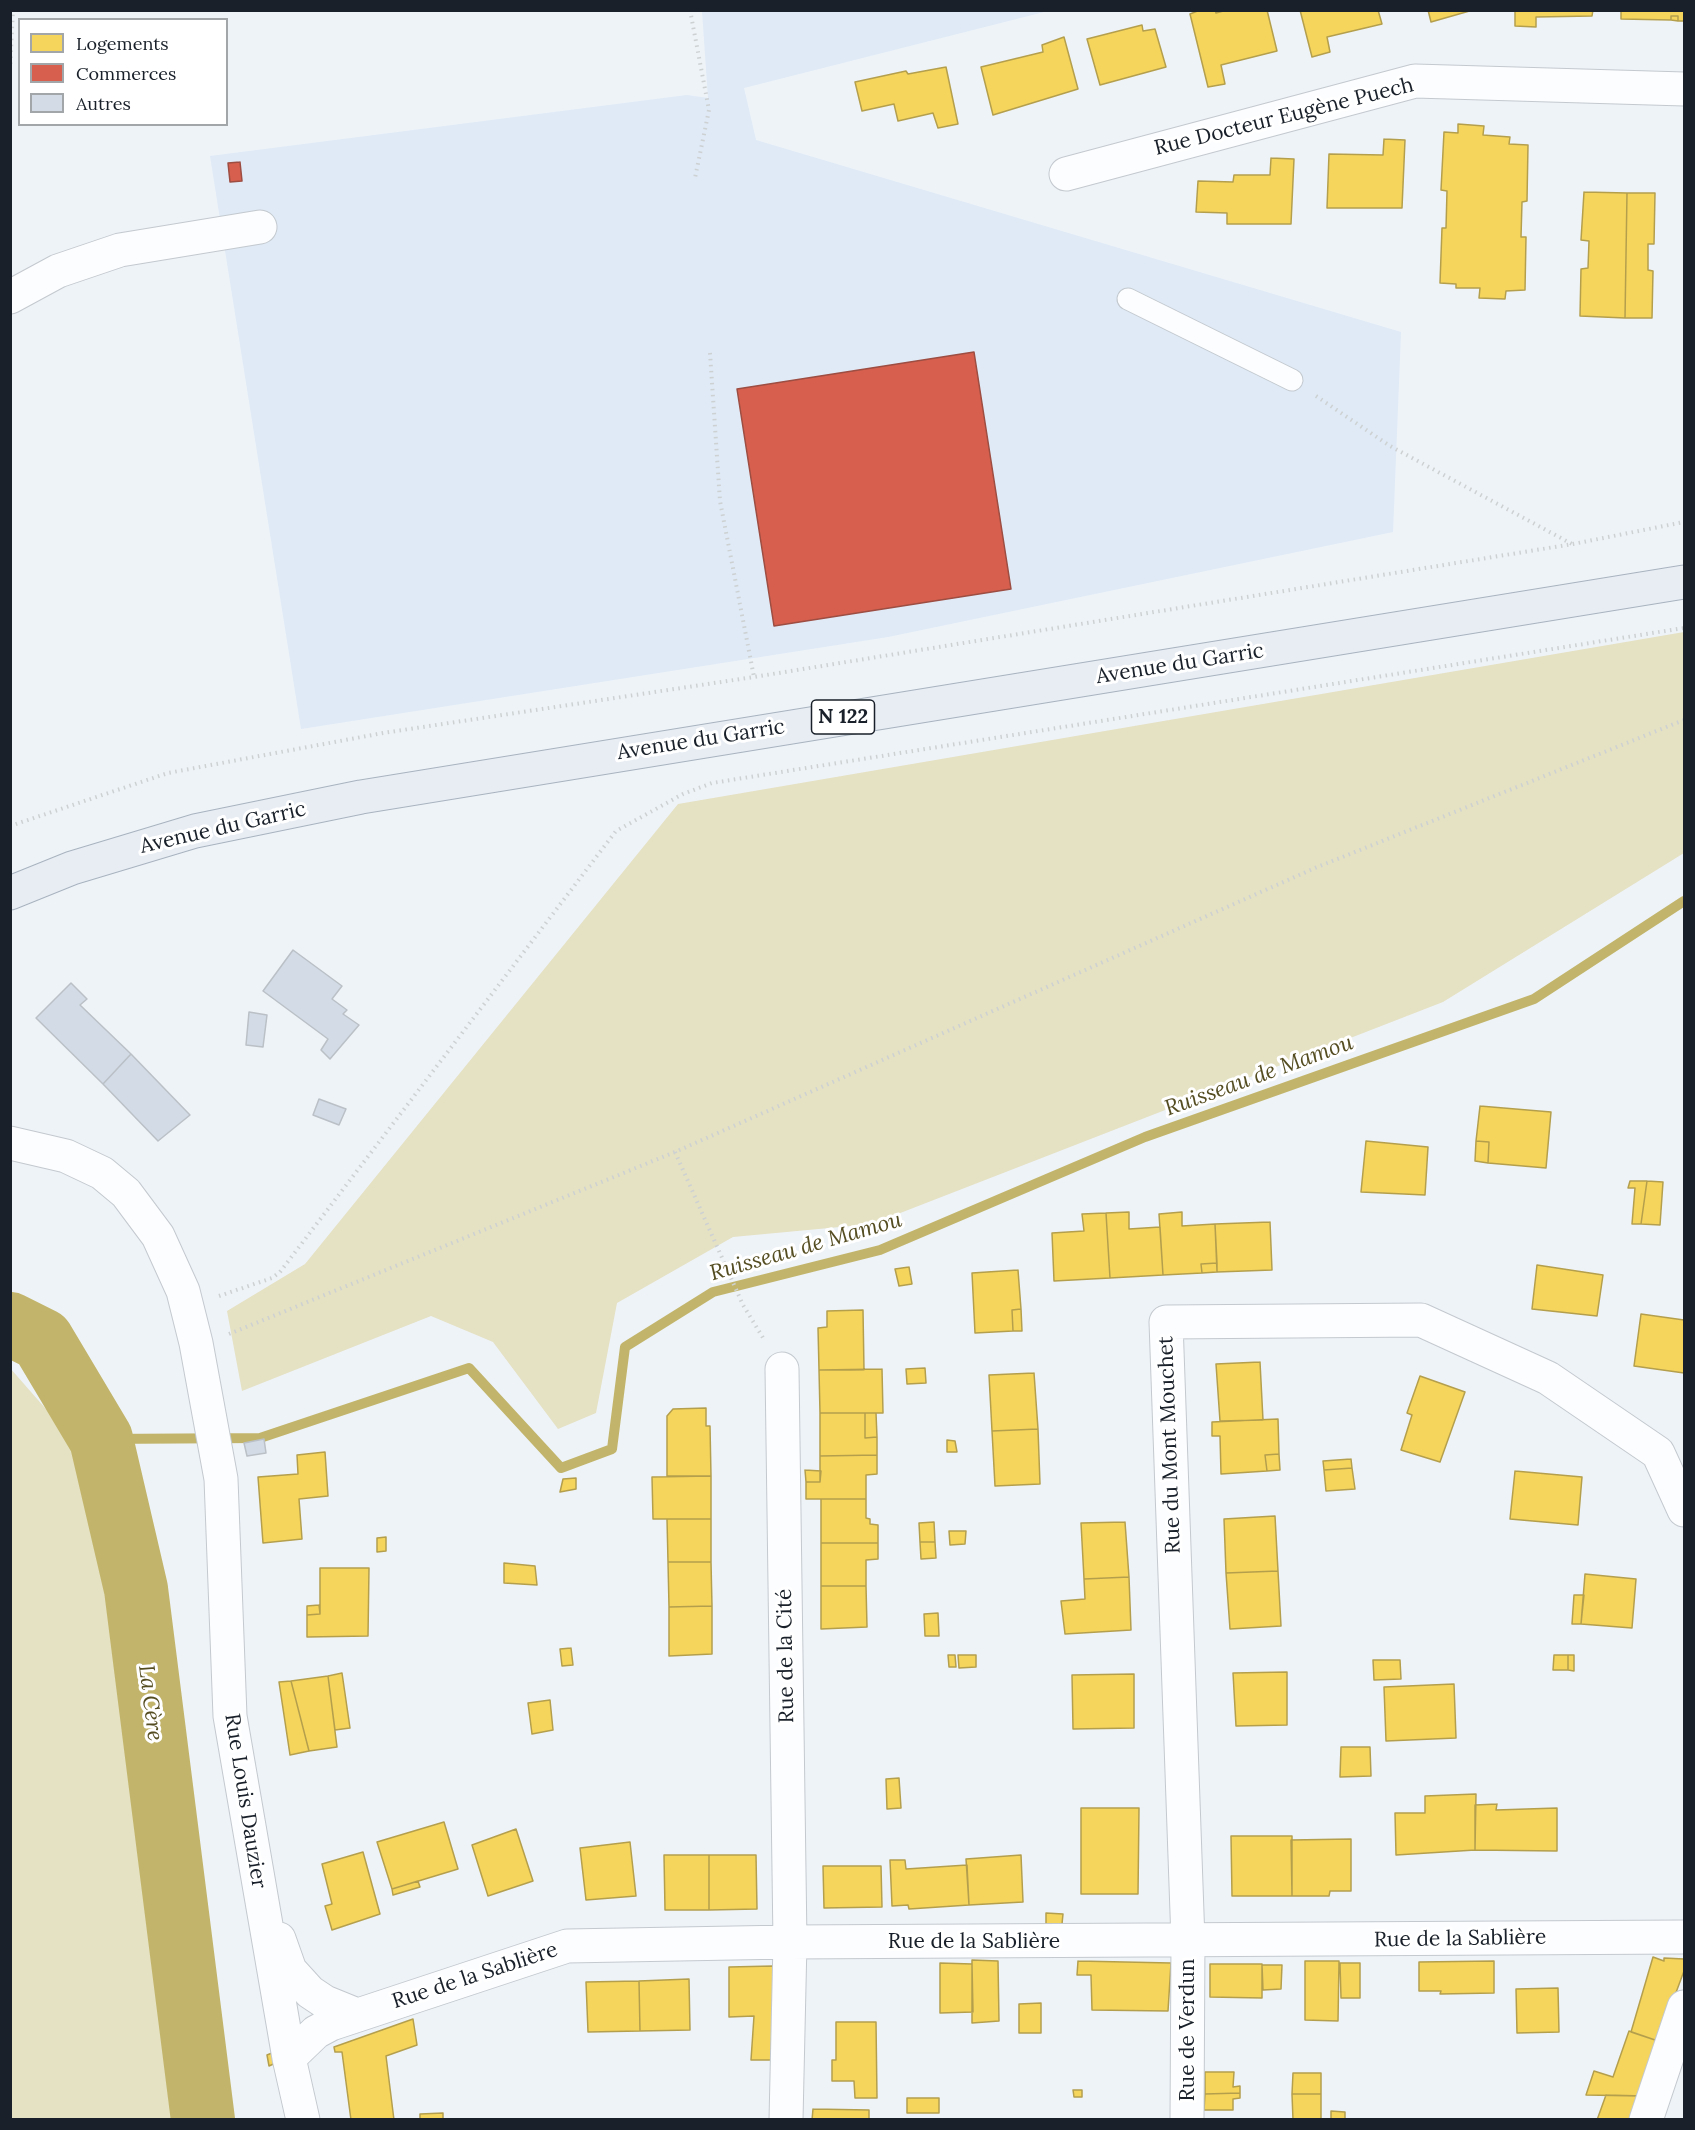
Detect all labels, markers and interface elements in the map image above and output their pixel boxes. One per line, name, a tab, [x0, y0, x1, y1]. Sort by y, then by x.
legend	[18, 18, 228, 126]
text: Logements	[76, 32, 168, 55]
text: Commerces	[76, 62, 176, 85]
street label: Rue Docteur Eugène Puech	[1152, 73, 1416, 161]
text: Autres	[76, 92, 131, 115]
street label: Avenue du Garric	[1094, 638, 1266, 690]
road number: N 122	[812, 700, 874, 734]
street label: Avenue du Garric	[615, 714, 787, 766]
street label: Avenue du Garric	[138, 797, 308, 859]
water label: Ruisseau de Mamou	[1161, 1030, 1357, 1122]
water label: Ruisseau de Mamou	[707, 1207, 905, 1287]
street label: Rue du Mont Mouchet	[1154, 1336, 1186, 1554]
street label: Rue de la Cité	[772, 1588, 800, 1724]
water label: La Cère	[132, 1663, 168, 1743]
street label: Rue Louis Dauzier	[219, 1712, 271, 1890]
street label: Rue de la Sablière	[1374, 1925, 1546, 1953]
street label: Rue de la Sablière	[888, 1929, 1060, 1955]
street label: Rue de la Sablière	[389, 1937, 561, 2015]
street label: Rue de Verdun	[1175, 1958, 1201, 2102]

